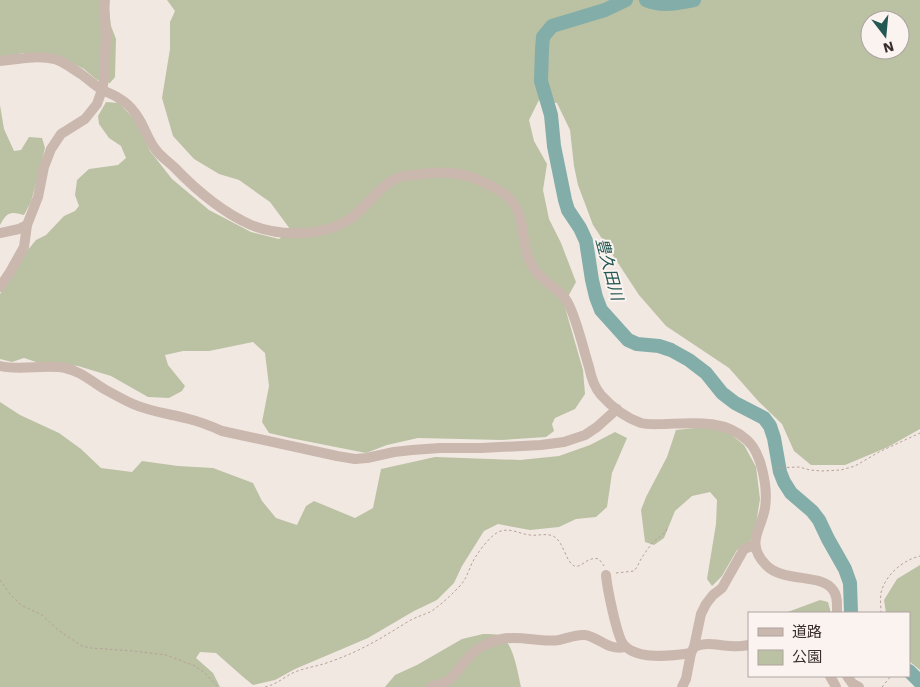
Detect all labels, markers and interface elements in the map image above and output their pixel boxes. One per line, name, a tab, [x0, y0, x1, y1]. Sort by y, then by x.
north arrow	[860, 10, 910, 60]
text: N	[881, 38, 896, 57]
water label: 豊久田川	[592, 236, 627, 304]
legend	[748, 612, 910, 677]
text: 道路	[792, 623, 822, 641]
text: 公園	[792, 648, 822, 666]

